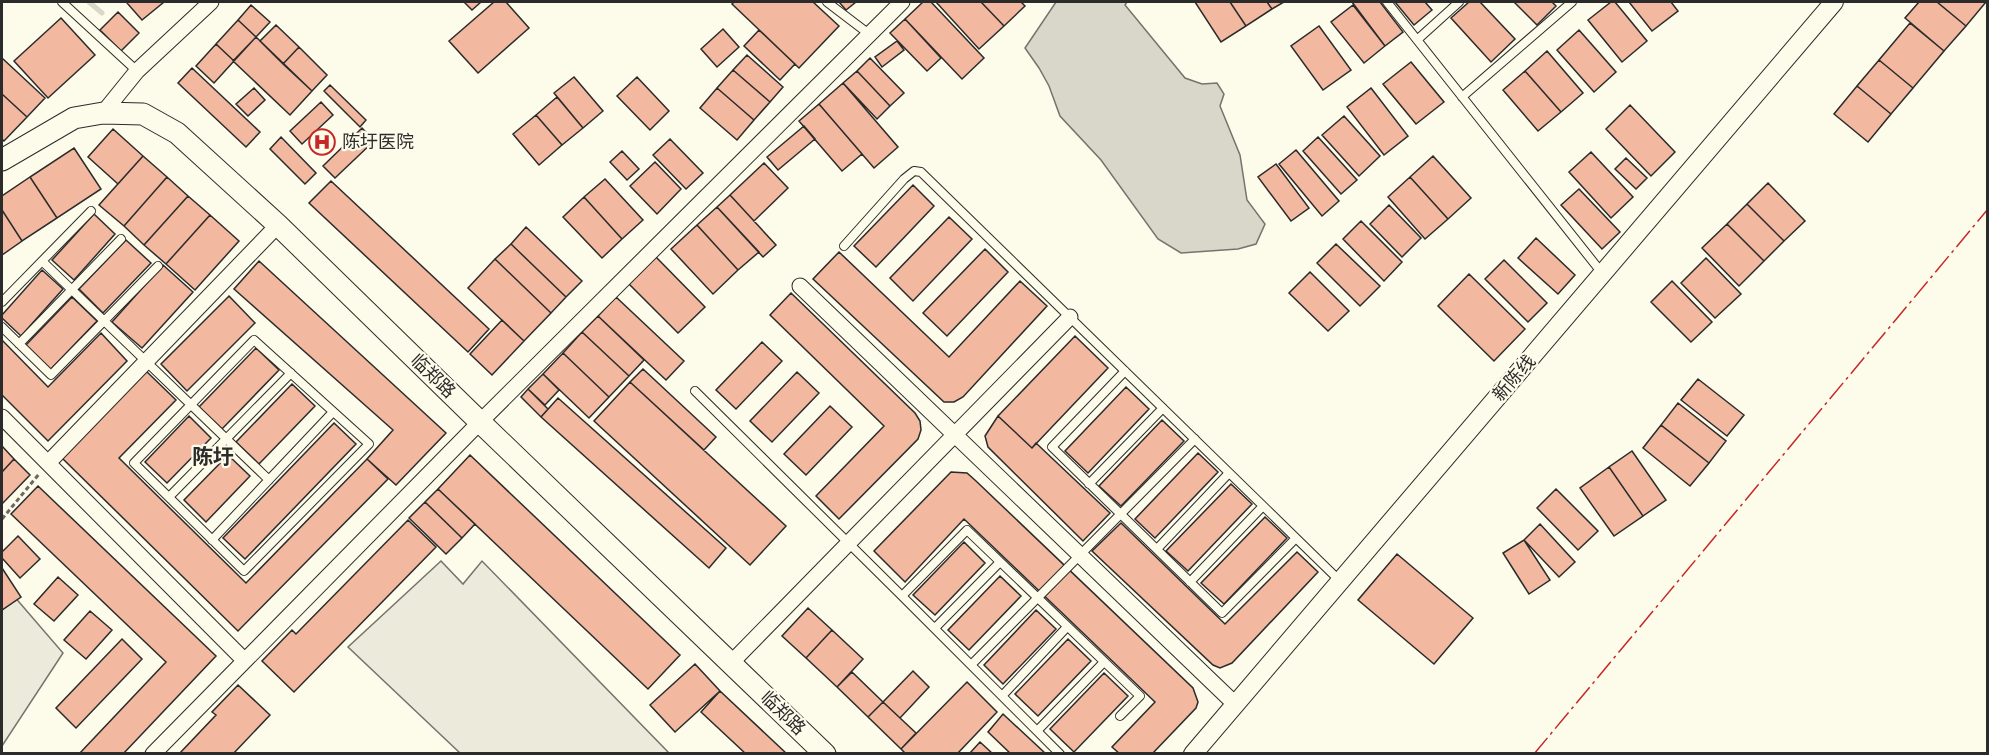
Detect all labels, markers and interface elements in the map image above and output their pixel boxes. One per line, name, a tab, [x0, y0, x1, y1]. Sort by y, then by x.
hospital icon: 陈圩医院	[307, 127, 337, 157]
place label: 陈圩医院	[342, 131, 414, 153]
street label: 临郑路	[406, 349, 460, 403]
street label: 新陈线	[1488, 350, 1540, 406]
district label: 陈圩	[192, 444, 234, 469]
street label: 临郑路	[756, 686, 810, 740]

